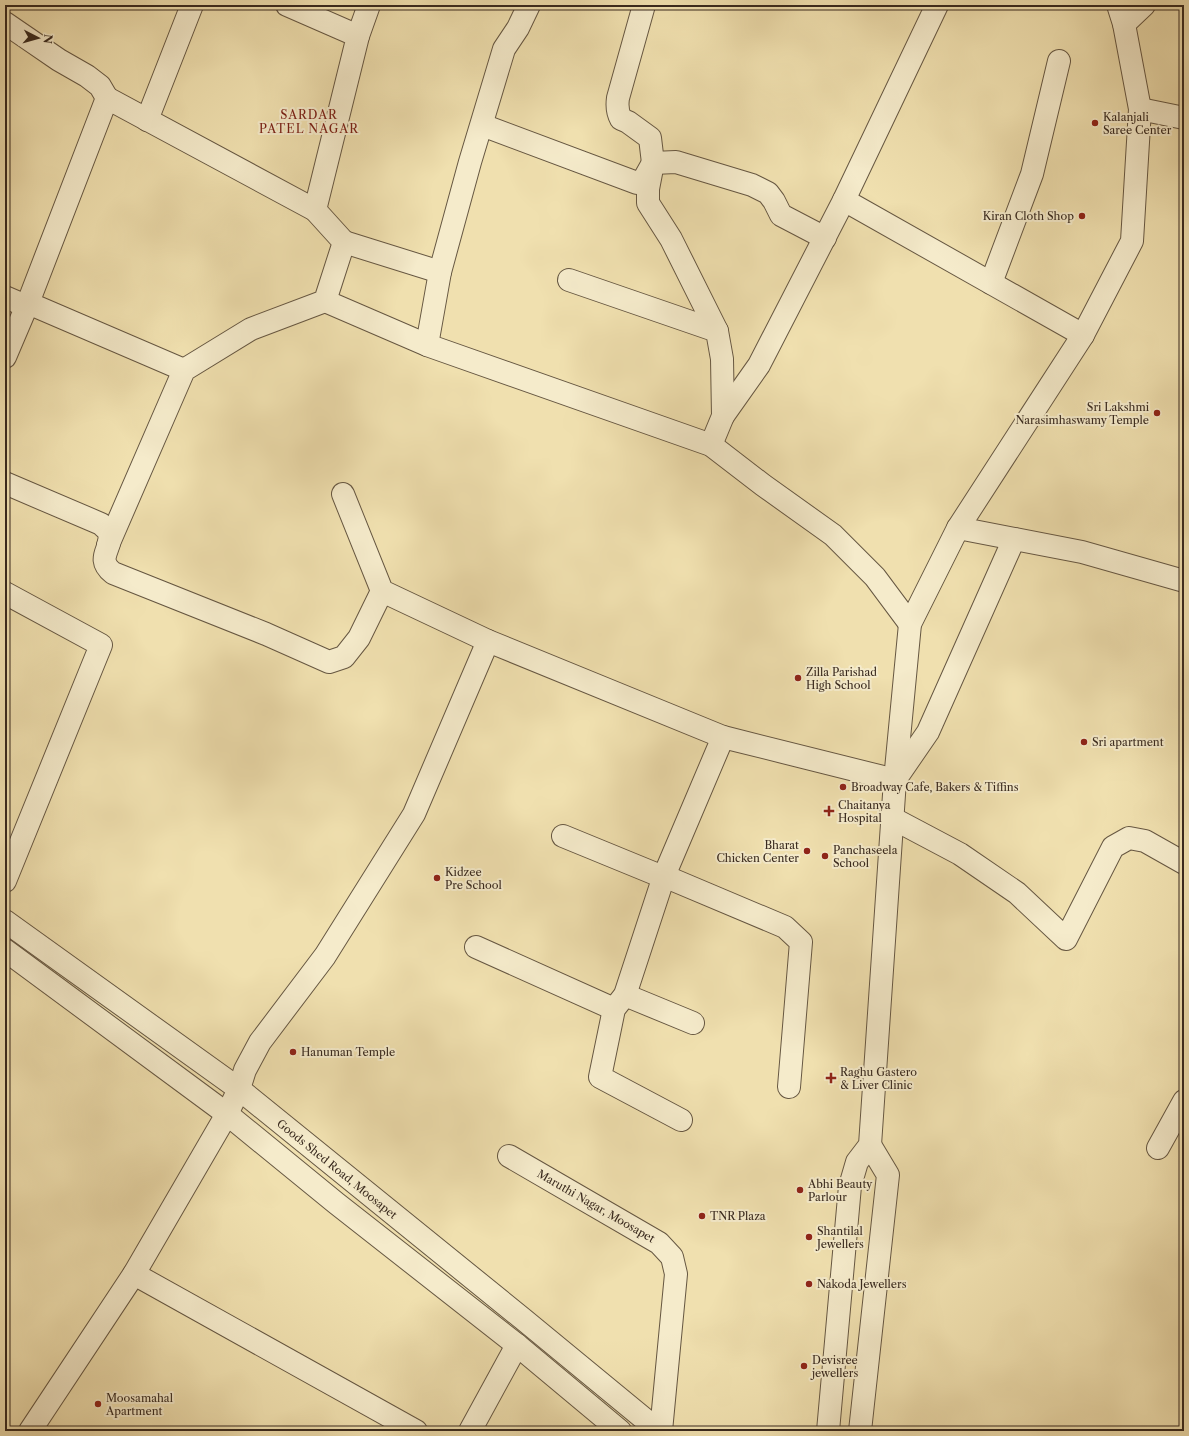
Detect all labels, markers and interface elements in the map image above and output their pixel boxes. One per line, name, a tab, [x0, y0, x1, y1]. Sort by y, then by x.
north arrow	[18, 18, 58, 58]
text: N	[40, 34, 55, 45]
district label: SARDAR PATEL NAGAR	[259, 107, 359, 136]
place label: Kalanjali Saree Center	[1103, 110, 1172, 137]
marker: Kalanjali Saree Center	[1090, 118, 1100, 128]
place label: Kiran Cloth Shop	[983, 209, 1074, 223]
marker: Kiran Cloth Shop	[1077, 211, 1087, 221]
place label: Sri Lakshmi Narasimhaswamy Temple	[1015, 400, 1150, 427]
marker: Sri Lakshmi Narasimhaswamy Temple	[1152, 408, 1162, 418]
place label: Zilla Parishad High School	[806, 665, 877, 692]
marker: Zilla Parishad High School	[793, 673, 803, 683]
place label: Sri apartment	[1092, 735, 1164, 749]
marker: Sri apartment	[1079, 737, 1089, 747]
place label: Broadway Cafe, Bakers & Tiffins	[851, 780, 1019, 794]
marker: Broadway Cafe, Bakers & Tiffins	[838, 782, 848, 792]
place label: Chaitanya Hospital	[838, 798, 891, 825]
marker: Chaitanya Hospital	[823, 805, 835, 817]
place label: Bharat Chicken Center	[716, 838, 799, 865]
place label: Panchaseela School	[833, 843, 898, 870]
marker: Bharat Chicken Center	[802, 846, 812, 856]
marker: Panchaseela School	[820, 851, 830, 861]
place label: Kidzee Pre School	[445, 865, 503, 892]
marker: Kidzee Pre School	[432, 873, 442, 883]
place label: Hanuman Temple	[301, 1045, 395, 1059]
marker: Hanuman Temple	[288, 1047, 298, 1057]
place label: Raghu Gastero & Liver Clinic	[840, 1065, 917, 1092]
marker: Raghu Gastero & Liver Clinic	[825, 1072, 837, 1084]
street label: Goods Shed Road, Moosapet	[274, 1116, 400, 1222]
street label: Maruthi Nagar, Moosapet	[535, 1167, 657, 1245]
place label: Abhi Beauty Parlour	[807, 1177, 873, 1204]
marker: Abhi Beauty Parlour	[795, 1185, 805, 1195]
place label: TNR Plaza	[710, 1209, 766, 1223]
marker: TNR Plaza	[697, 1211, 707, 1221]
place label: Shantilal Jewellers	[815, 1224, 864, 1251]
marker: Shantilal Jewellers	[804, 1232, 814, 1242]
place label: Nakoda Jewellers	[817, 1277, 907, 1291]
marker: Nakoda Jewellers	[804, 1279, 814, 1289]
place label: Devisree jewellers	[810, 1353, 858, 1380]
marker: Devisree jewellers	[799, 1361, 809, 1371]
place label: Moosamahal Apartment	[105, 1391, 174, 1418]
marker: Moosamahal Apartment	[93, 1399, 103, 1409]

